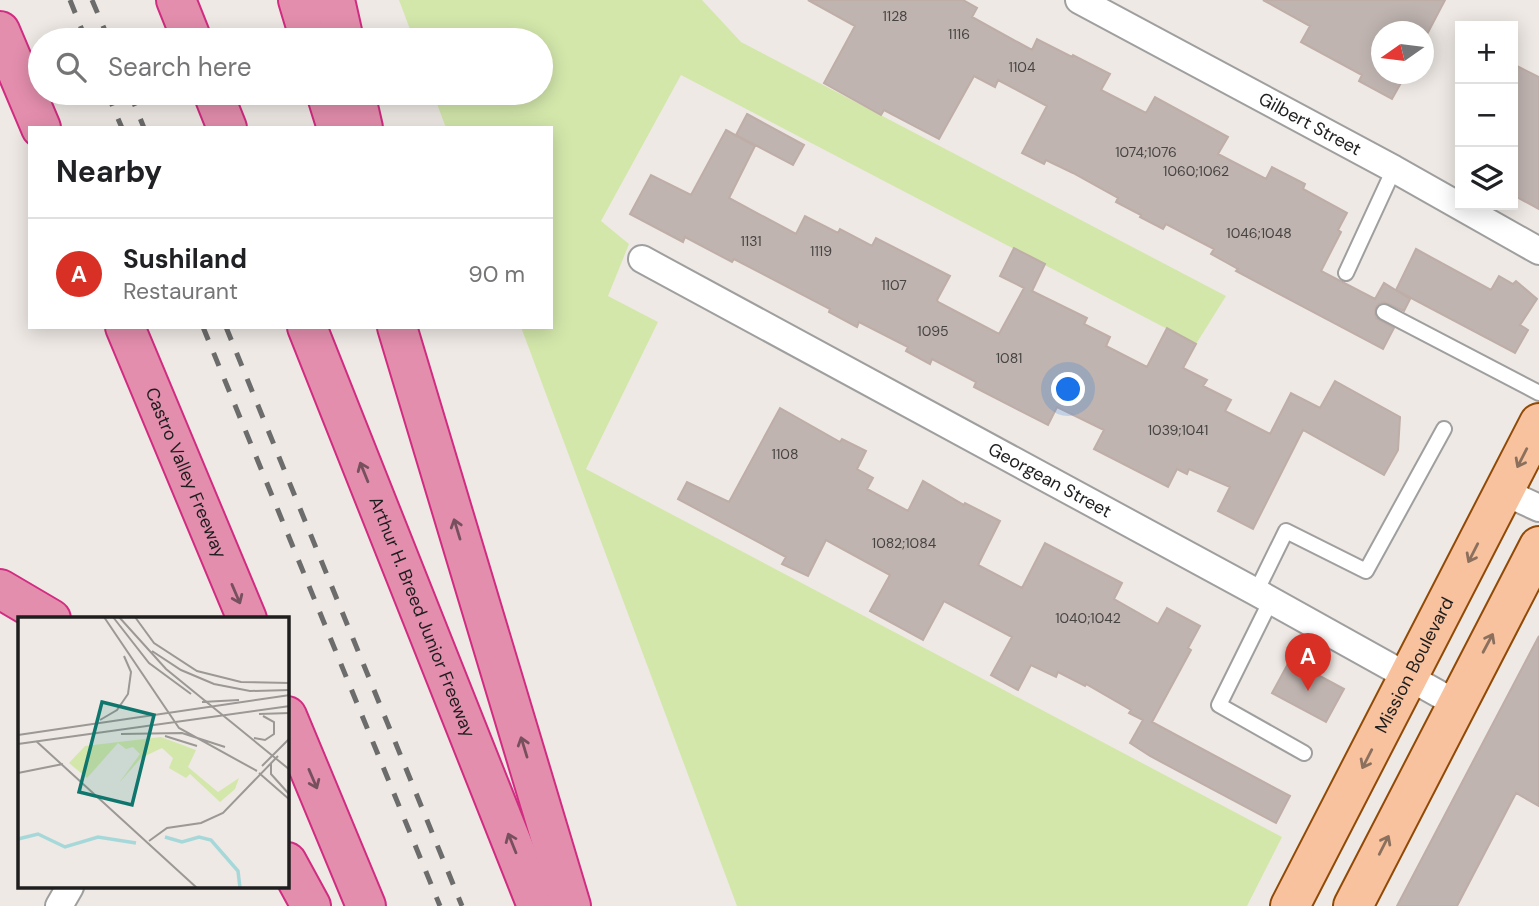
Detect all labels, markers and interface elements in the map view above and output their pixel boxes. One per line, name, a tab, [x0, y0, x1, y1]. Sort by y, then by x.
house number: 1128	[882, 7, 908, 25]
north arrow	[1371, 21, 1434, 84]
map controls	[1455, 21, 1518, 210]
button: +	[1455, 21, 1518, 84]
house number: 1116	[948, 25, 970, 43]
search box	[28, 28, 553, 105]
icon: search	[52, 48, 90, 86]
text: Search here	[108, 50, 251, 84]
house number: 1104	[1009, 58, 1036, 76]
button: −	[1455, 84, 1518, 147]
street label: Gilbert Street	[1254, 87, 1365, 161]
house number: 1074;1076	[1115, 143, 1177, 161]
button: layers	[1455, 147, 1518, 210]
text: Nearby	[56, 152, 162, 191]
house number: 1060;1062	[1163, 162, 1229, 180]
house number: 1046;1048	[1226, 224, 1292, 242]
house number: 1131	[740, 232, 762, 250]
text: Sushiland	[123, 242, 247, 276]
house number: 1119	[810, 242, 832, 260]
text: A	[71, 259, 87, 289]
text: 90 m	[468, 259, 525, 289]
text: Restaurant	[123, 276, 238, 306]
house number: 1107	[881, 276, 907, 294]
house number: 1095	[917, 322, 949, 340]
house number: 1081	[996, 349, 1022, 367]
your location	[1051, 372, 1085, 406]
street label: Castro Valley Freeway	[140, 384, 232, 562]
house number: 1039;1041	[1148, 421, 1208, 439]
street label: Georgean Street	[984, 437, 1116, 523]
house number: 1108	[772, 445, 798, 463]
one-way arrow	[1514, 447, 1528, 467]
one-way arrow	[357, 462, 370, 483]
street label: Arthur H. Breed Junior Freeway	[364, 493, 481, 741]
one-way arrow	[450, 518, 463, 540]
house number: 1082;1084	[872, 534, 937, 552]
one-way arrow	[1466, 542, 1479, 563]
one-way arrow	[230, 583, 243, 604]
street label: Mission Boulevard	[1369, 593, 1459, 737]
house number: 1040;1042	[1055, 609, 1121, 627]
inset map	[18, 617, 289, 888]
pin: A	[1285, 633, 1331, 691]
one-way arrow	[1482, 633, 1496, 654]
one-way arrow	[516, 736, 529, 758]
one-way arrow	[1359, 748, 1373, 769]
one-way arrow	[308, 768, 321, 789]
one-way arrow	[505, 832, 518, 854]
one-way arrow	[1378, 835, 1392, 856]

